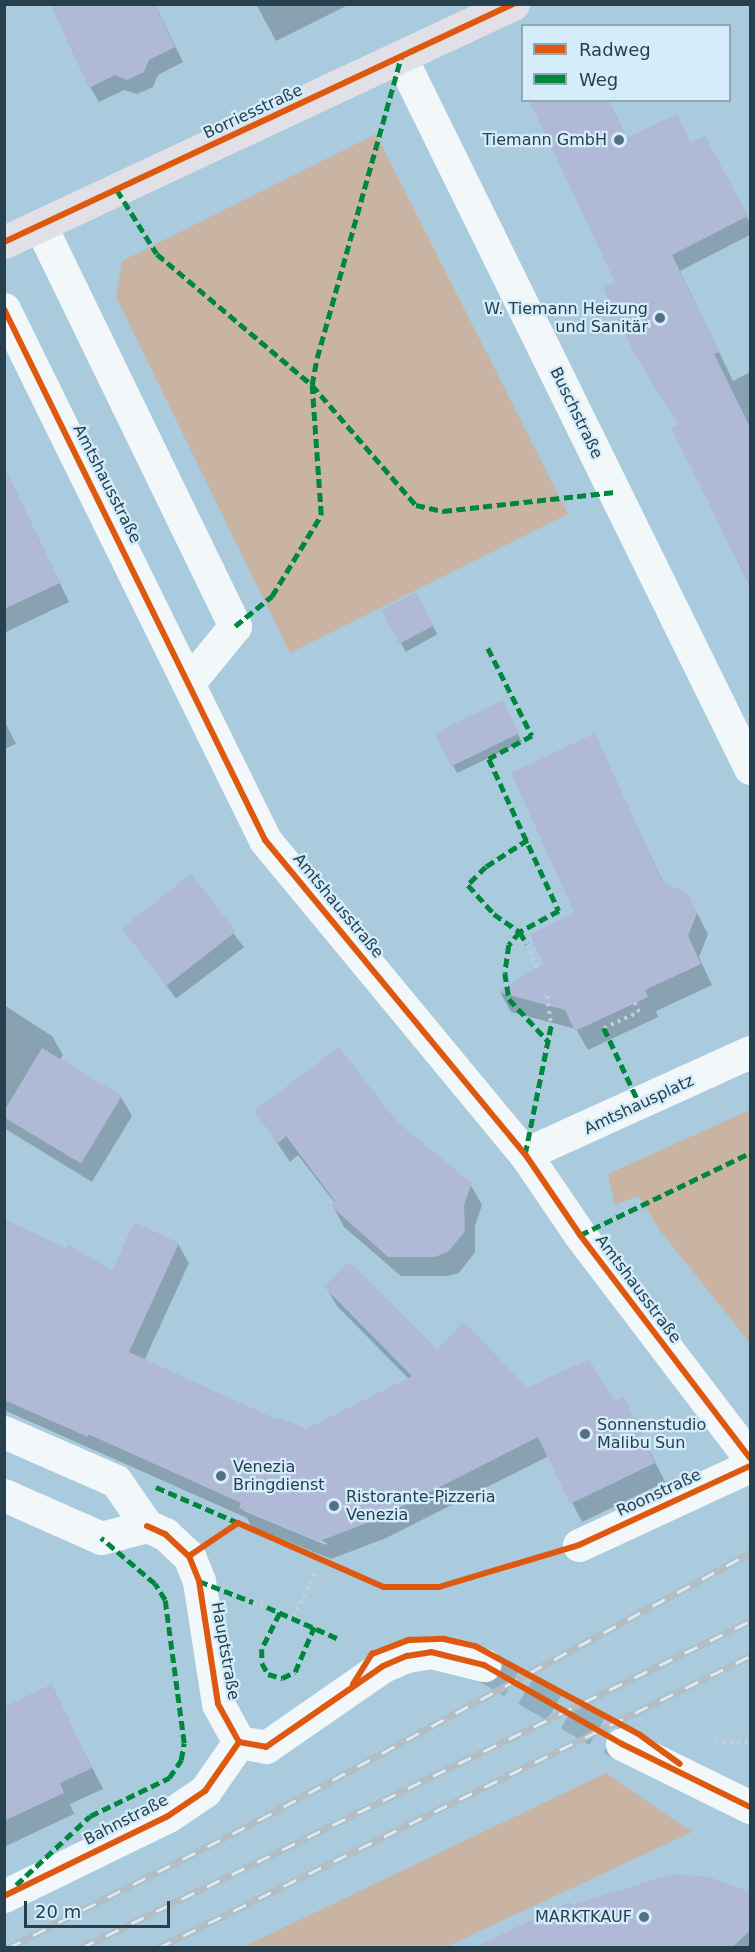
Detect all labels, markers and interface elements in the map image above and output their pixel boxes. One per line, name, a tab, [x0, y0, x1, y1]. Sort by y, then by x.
legend	[521, 24, 731, 102]
text: Radweg	[579, 39, 651, 60]
text: Weg	[579, 69, 618, 90]
street label: Borriesstraße	[200, 81, 306, 143]
place label: Tiemann GmbH	[482, 130, 607, 150]
marker: Tiemann GmbH	[612, 133, 626, 147]
place label: W. Tiemann Heizung und Sanitär	[484, 299, 648, 337]
marker: W. Tiemann Heizung und Sanitär	[653, 311, 667, 325]
street label: Buschstraße	[546, 364, 606, 462]
street label: Amtshausstraße	[69, 422, 145, 546]
street label: Amtshausstraße	[289, 850, 387, 962]
street label: Amtshausplatz	[581, 1071, 697, 1139]
street label: Amtshausstraße	[591, 1231, 685, 1347]
place label: Sonnenstudio Malibu Sun	[597, 1415, 706, 1453]
marker: Sonnenstudio Malibu Sun	[578, 1427, 592, 1441]
place label: Venezia Bringdienst	[233, 1457, 324, 1495]
street label: Roonstraße	[614, 1465, 704, 1521]
marker: Venezia Bringdienst	[214, 1469, 228, 1483]
place label: Ristorante-Pizzeria Venezia	[346, 1487, 496, 1525]
marker: Ristorante-Pizzeria Venezia	[327, 1499, 341, 1513]
street label: Hauptstraße	[207, 1600, 243, 1702]
street label: Bahnstraße	[81, 1791, 171, 1849]
scale bar	[27, 1889, 172, 1927]
text: 20 m	[35, 1901, 81, 1922]
place label: MARKTKAUF	[535, 1907, 632, 1927]
marker: MARKTKAUF	[637, 1910, 651, 1924]

